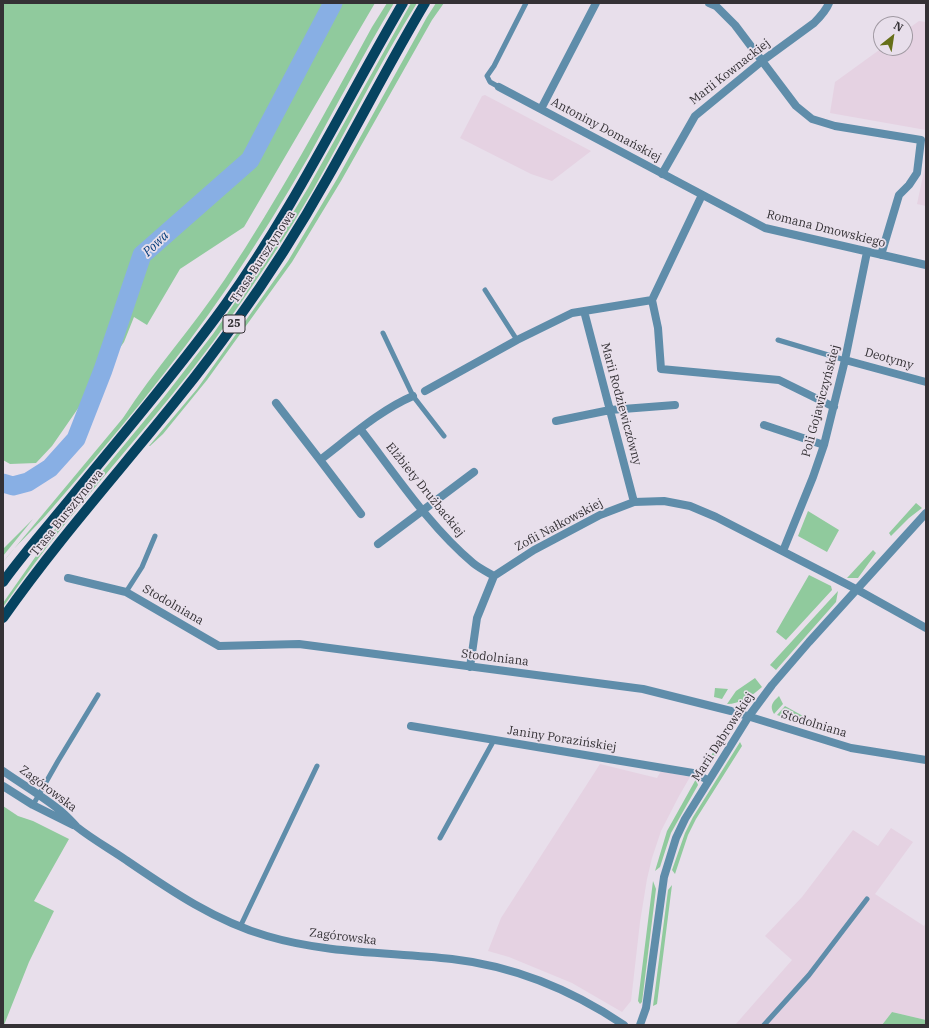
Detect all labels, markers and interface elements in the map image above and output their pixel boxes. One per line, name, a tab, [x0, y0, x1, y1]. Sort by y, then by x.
north arrow	[873, 16, 913, 56]
text: N	[891, 18, 906, 35]
street label: Marii Kownackiej	[687, 36, 773, 108]
street label: Antoniny Domańskiej	[548, 95, 664, 165]
street label: Romana Dmowskiego	[765, 207, 887, 251]
street label: Trasa Bursztynowa	[228, 208, 298, 306]
water label: Powa	[140, 228, 172, 260]
road number: 25	[223, 315, 245, 333]
street label: Marii Rodziewiczówny	[598, 341, 644, 467]
street label: Poli Gojawiczyńskiej	[799, 343, 843, 459]
street label: Deotymy	[863, 345, 915, 373]
street label: Elżbiety Drużbackiej	[383, 440, 467, 540]
street label: Trasa Bursztynowa	[27, 467, 107, 559]
street label: Zofii Nałkowskiej	[513, 496, 605, 554]
street label: Stodolniana	[140, 582, 206, 628]
street label: Stodolniana	[460, 647, 530, 669]
street label: Marii Dąbrowskiej	[689, 690, 757, 784]
street label: Stodolniana	[779, 707, 849, 741]
street label: Janiny Porazińskiej	[506, 723, 618, 755]
street label: Zagórowska	[16, 763, 80, 815]
street label: Zagórowska	[308, 926, 378, 948]

